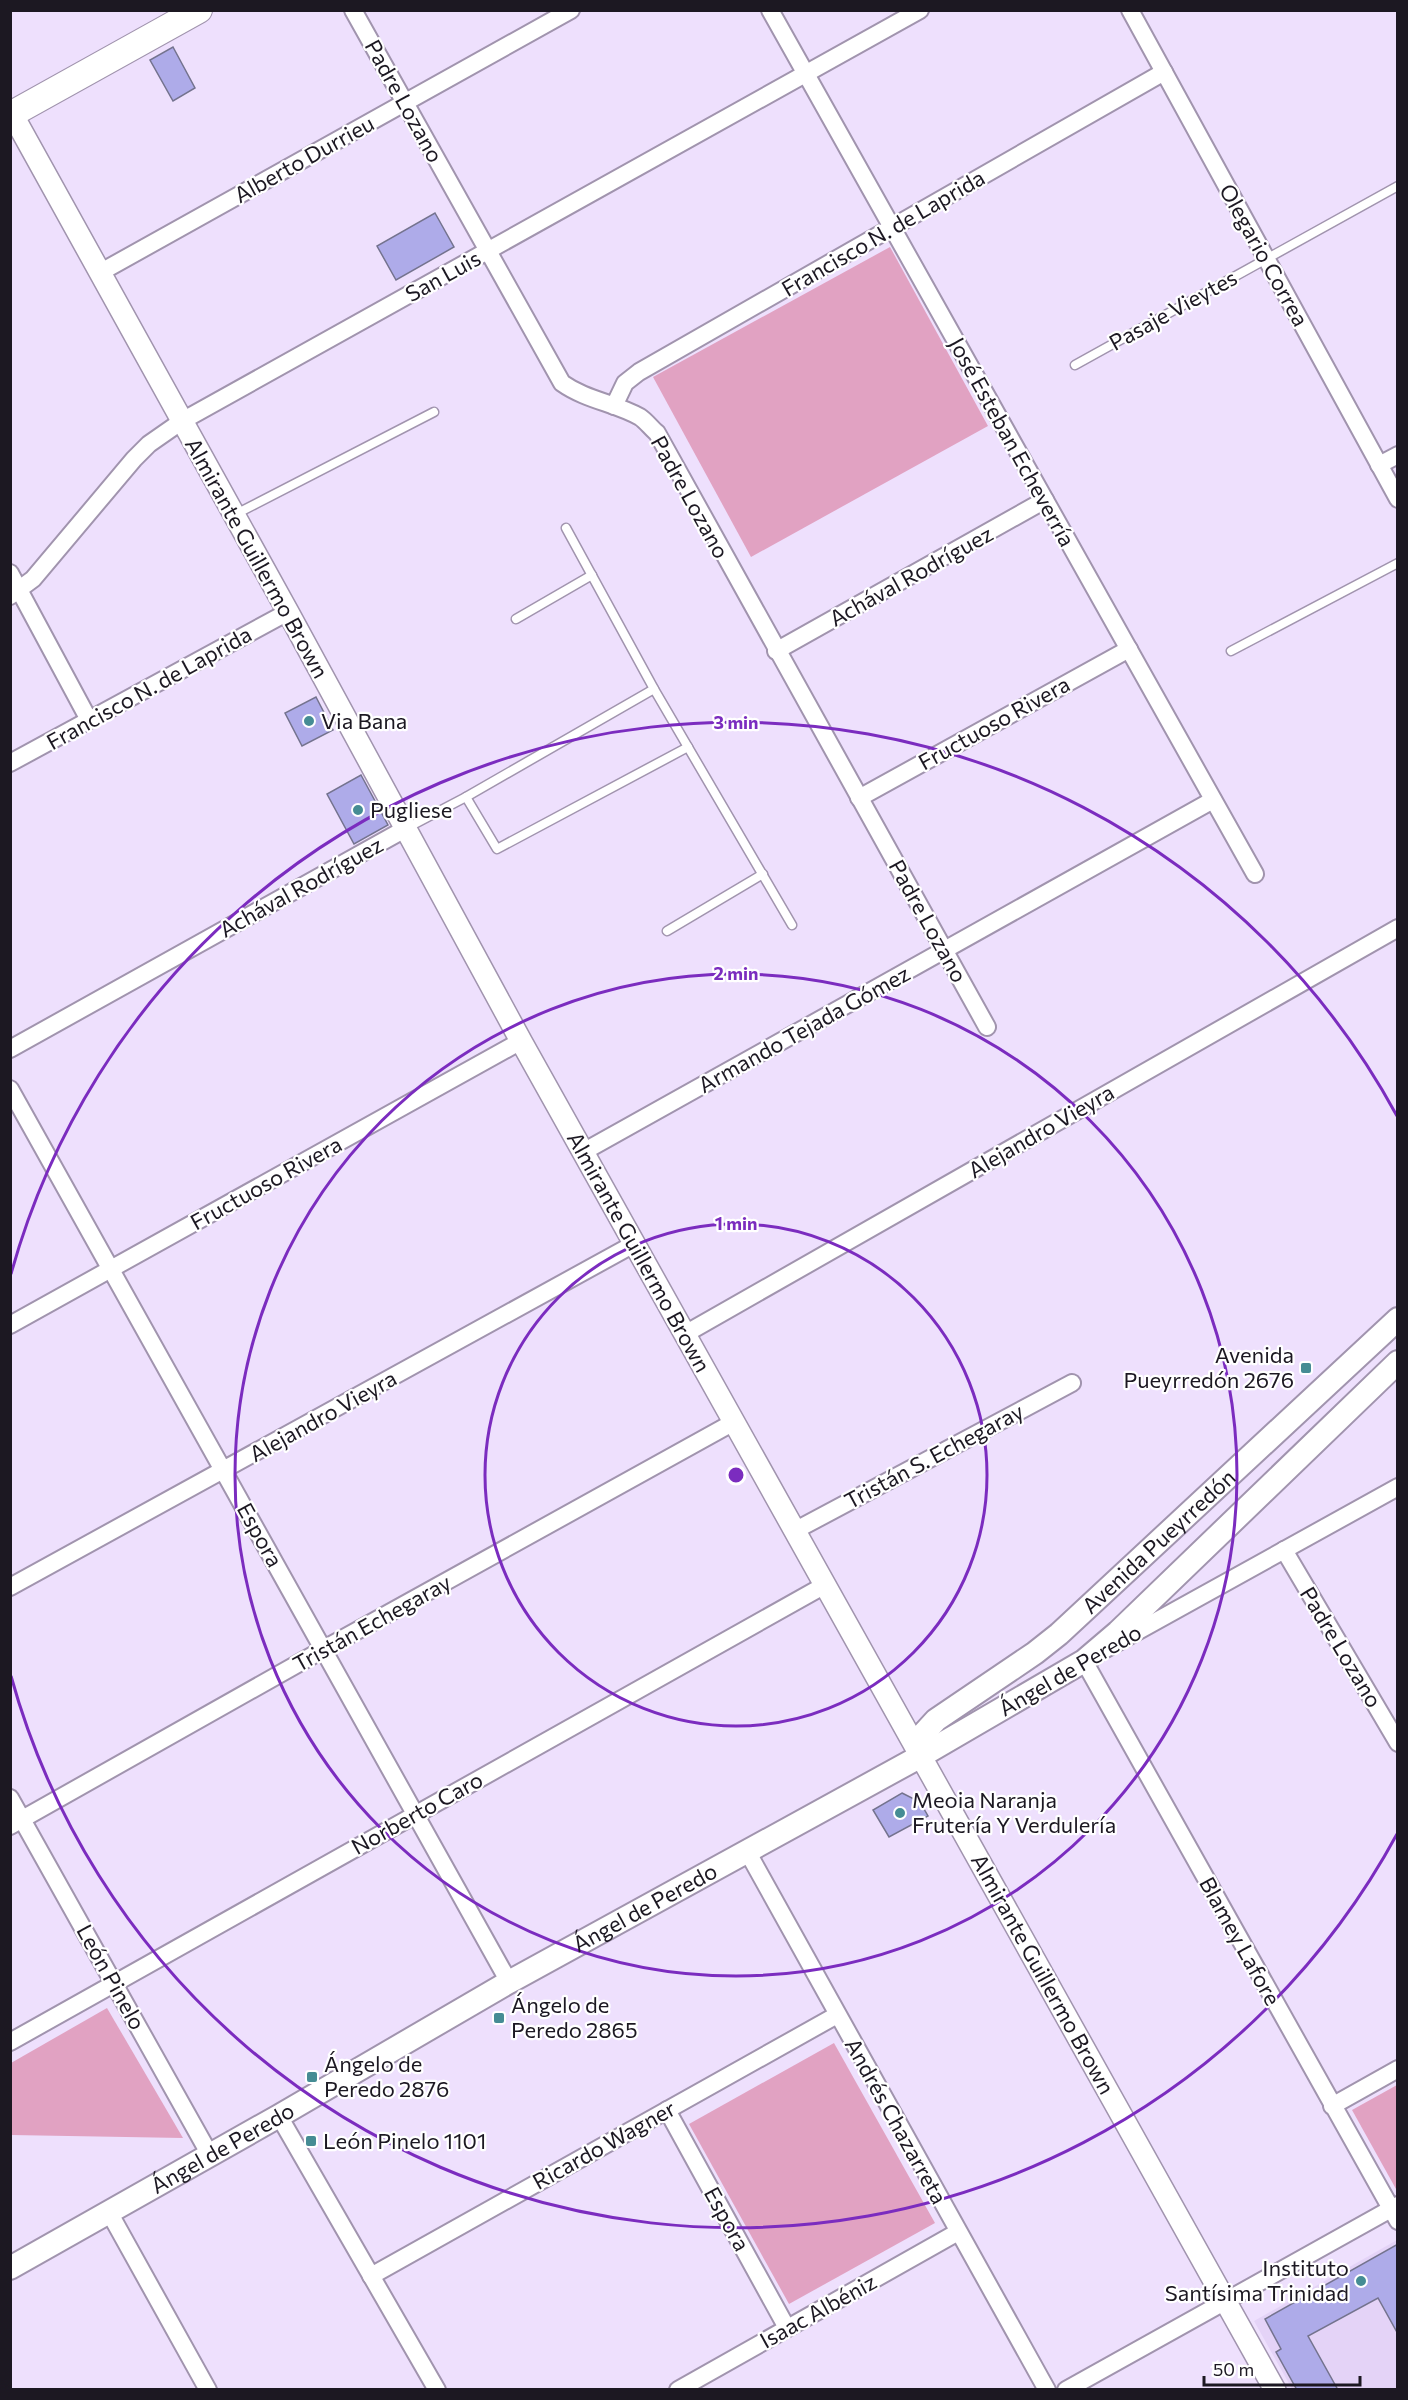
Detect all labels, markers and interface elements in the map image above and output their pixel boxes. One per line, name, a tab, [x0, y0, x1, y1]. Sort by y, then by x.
street label: Padre Lozano	[360, 35, 449, 167]
street label: Alberto Durrieu	[229, 109, 379, 208]
street label: Francisco N. de Laprida	[776, 163, 989, 302]
street label: Olegario Correa	[1214, 179, 1315, 331]
street label: San Luis	[400, 244, 485, 307]
street label: Pasaje Vieytes	[1104, 263, 1241, 356]
street label: José Esteban Echeverría	[944, 332, 1081, 551]
street label: Padre Lozano	[646, 431, 735, 563]
street label: Almirante Guillermo Brown	[180, 433, 335, 683]
street label: Achával Rodríguez	[824, 519, 997, 632]
street label: Francisco N. de Laprida	[42, 620, 256, 755]
street label: Fructuoso Rivera	[913, 670, 1074, 775]
place label: Via Bana	[321, 707, 407, 734]
text: 3 min	[713, 711, 759, 733]
marker: Via Bana	[302, 714, 316, 728]
place label: Pugliese	[370, 796, 452, 823]
marker: Pugliese	[351, 803, 365, 817]
street label: Achával Rodríguez	[214, 830, 387, 943]
street label: Padre Lozano	[884, 855, 973, 987]
street label: Armando Tejada Gómez	[693, 959, 914, 1098]
text: 2 min	[714, 962, 758, 984]
street label: Alejandro Vieyra	[963, 1078, 1119, 1183]
street label: Almirante Guillermo Brown	[562, 1127, 717, 1377]
street label: Fructuoso Rivera	[185, 1130, 346, 1235]
text: 1 min	[715, 1212, 757, 1234]
place label: Avenida Pueyrredón 2676	[1123, 1341, 1294, 1393]
marker: Avenida Pueyrredón 2676	[1299, 1361, 1313, 1375]
street label: Alejandro Vieyra	[244, 1364, 401, 1467]
street label: Tristán S. Echegaray	[840, 1397, 1028, 1514]
street label: Avenida Pueyrredón	[1076, 1463, 1241, 1619]
centre of rings	[726, 1465, 746, 1485]
street label: Espora	[232, 1498, 289, 1572]
street label: Tristán Echegaray	[288, 1568, 456, 1677]
street label: Padre Lozano	[1295, 1581, 1388, 1712]
street label: Ángel de Peredo	[994, 1618, 1146, 1721]
street label: Norberto Caro	[346, 1765, 487, 1860]
place label: Meoia Naranja Frutería Y Verdulería	[912, 1786, 1116, 1838]
marker: Meoia Naranja Frutería Y Verdulería	[893, 1806, 907, 1820]
street label: Almirante Guillermo Brown	[966, 1849, 1121, 2099]
street label: Ángel de Peredo	[568, 1857, 721, 1958]
street label: Blamey Lafore	[1194, 1872, 1287, 2010]
street label: León Pinelo	[71, 1919, 152, 2034]
place label: Ángelo de Peredo 2865	[511, 1991, 638, 2043]
marker: Ángelo de Peredo 2865	[492, 2011, 506, 2025]
street label: Andrés Chazarreta	[840, 2033, 953, 2208]
place label: Ángelo de Peredo 2876	[324, 2050, 449, 2102]
marker: Ángelo de Peredo 2876	[305, 2070, 319, 2084]
street label: Ricardo Wagner	[528, 2094, 680, 2195]
street label: Ángel de Peredo	[146, 2096, 299, 2199]
place label: León Pinelo 1101	[323, 2127, 486, 2154]
marker: León Pinelo 1101	[304, 2134, 318, 2148]
street label: Espora	[699, 2182, 756, 2256]
place label: Instituto Santísima Trinidad	[1165, 2254, 1349, 2306]
street label: Isaac Albéniz	[755, 2267, 881, 2354]
marker: Instituto Santísima Trinidad	[1354, 2274, 1368, 2288]
scale bar	[1204, 2349, 1360, 2387]
text: 50 m	[1213, 2358, 1254, 2380]

